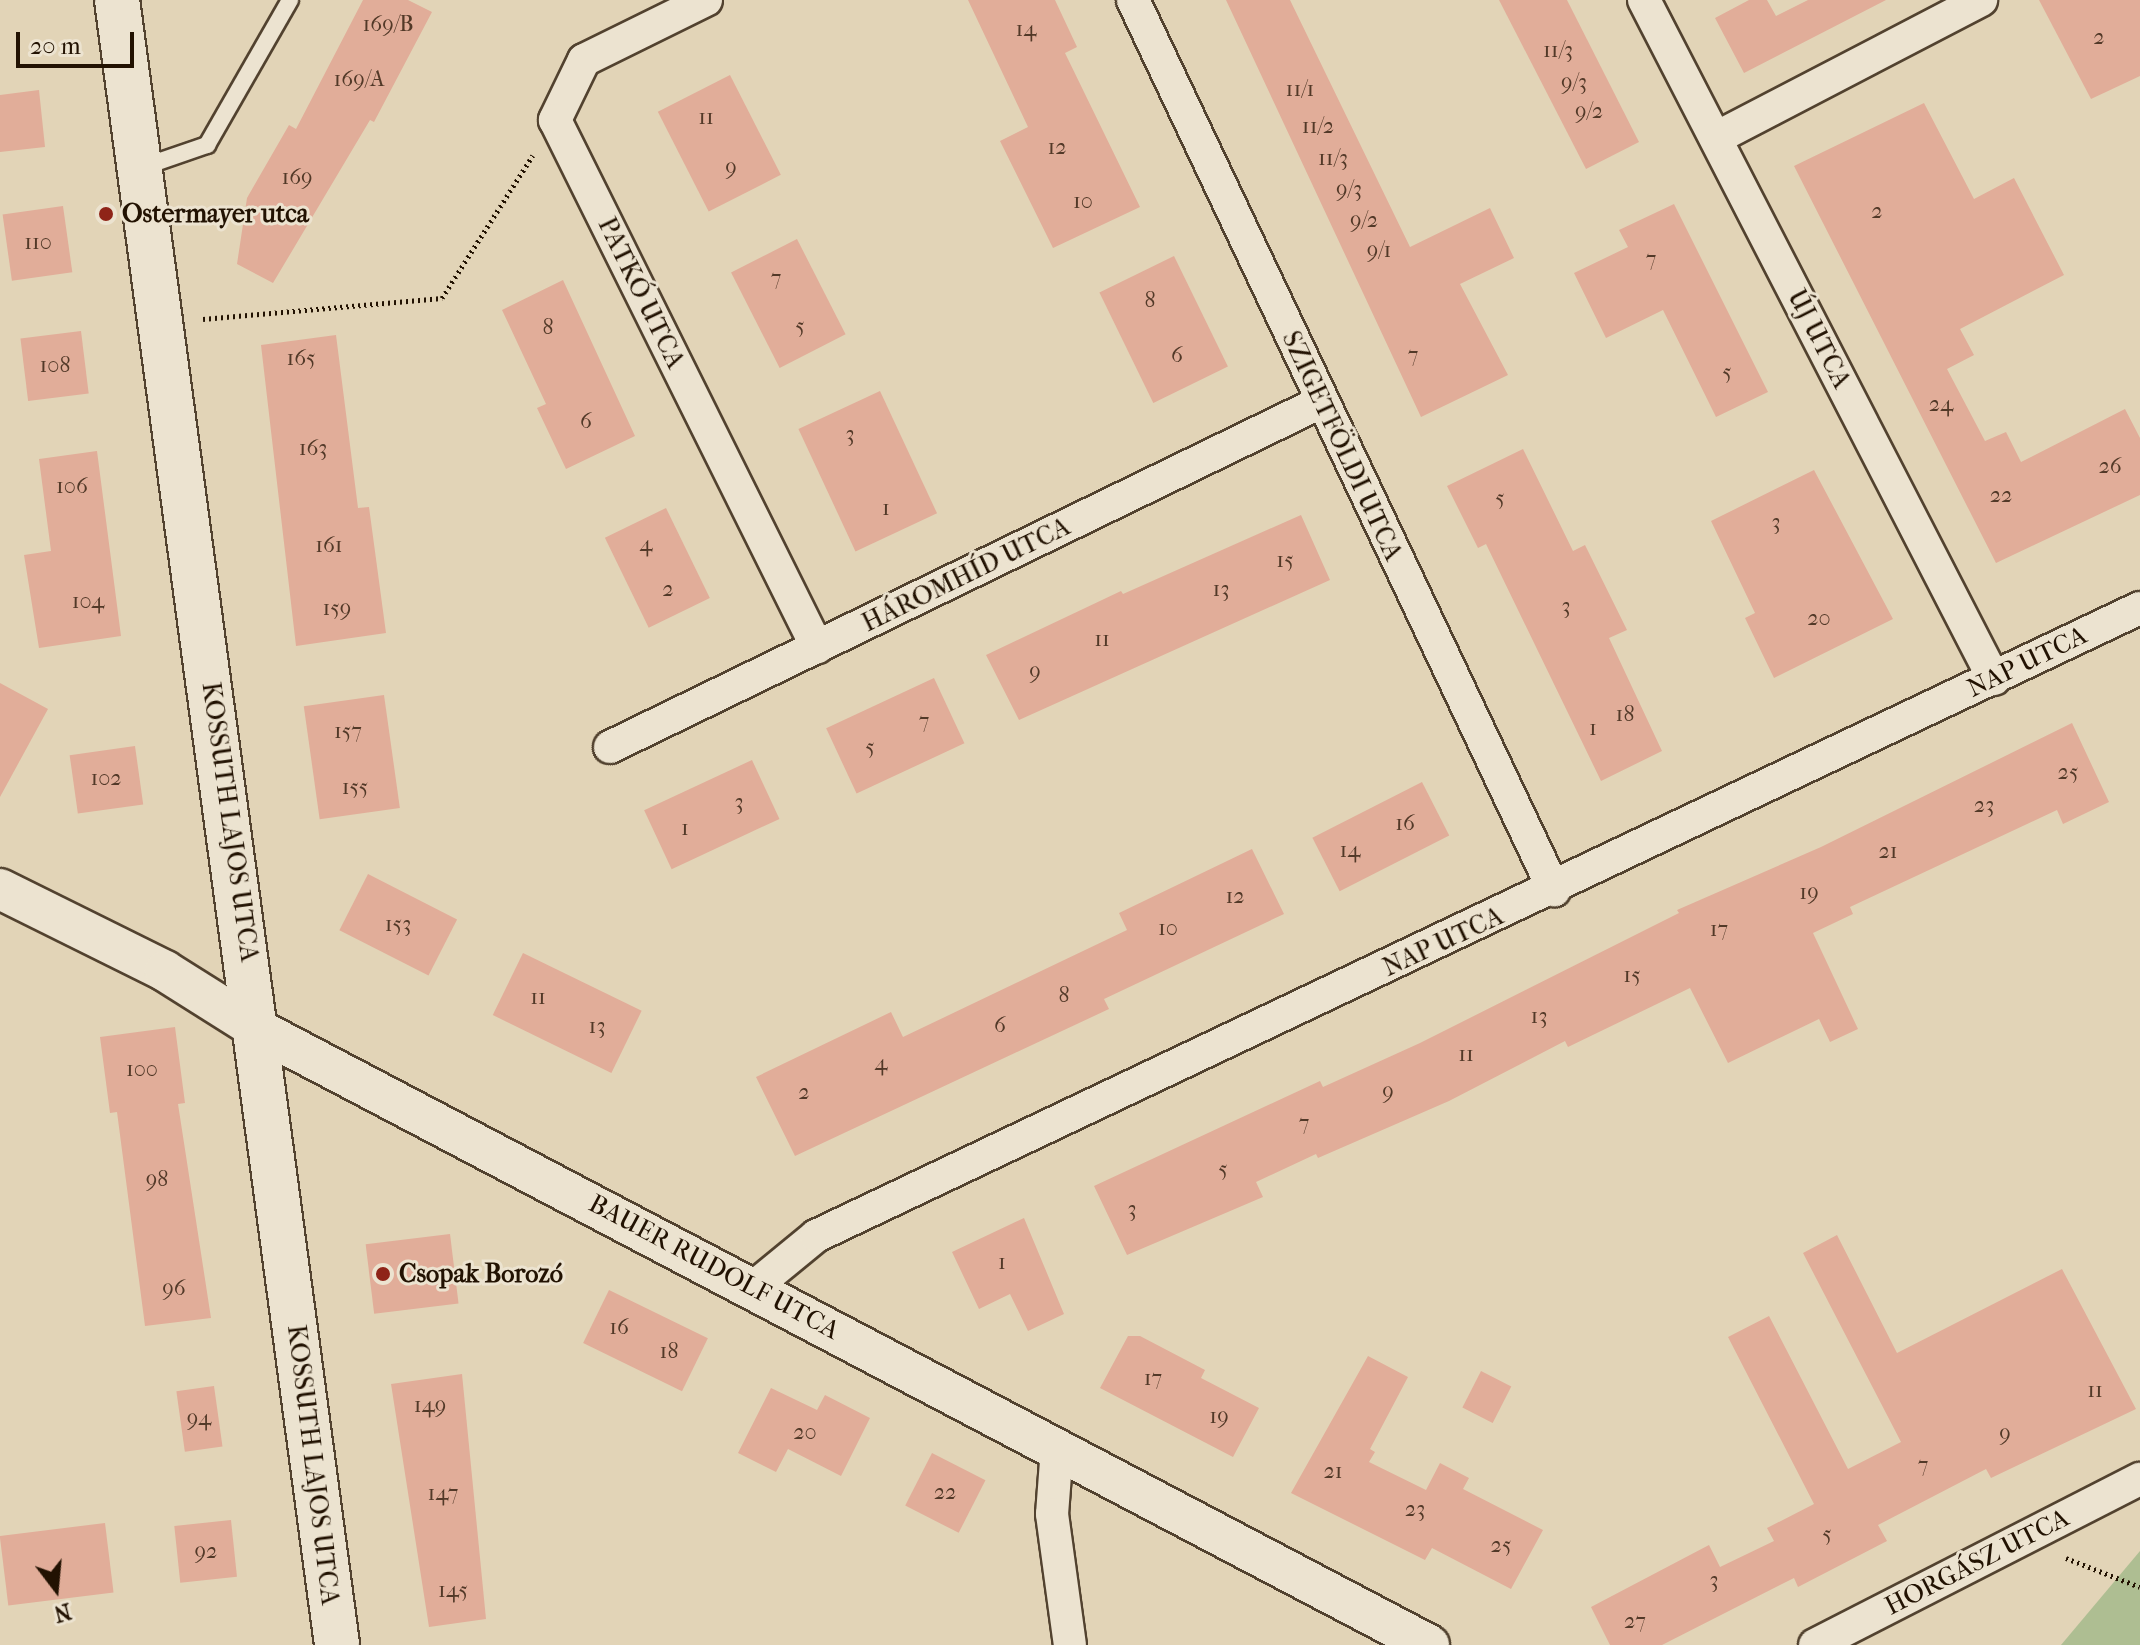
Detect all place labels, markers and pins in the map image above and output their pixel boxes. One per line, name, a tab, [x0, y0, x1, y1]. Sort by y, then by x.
place label: Ostermayer utca	[122, 198, 309, 230]
marker: Ostermayer utca	[97, 205, 115, 223]
place label: Csopak Borozó	[399, 1258, 563, 1290]
marker: Csopak Borozó	[374, 1265, 392, 1283]

